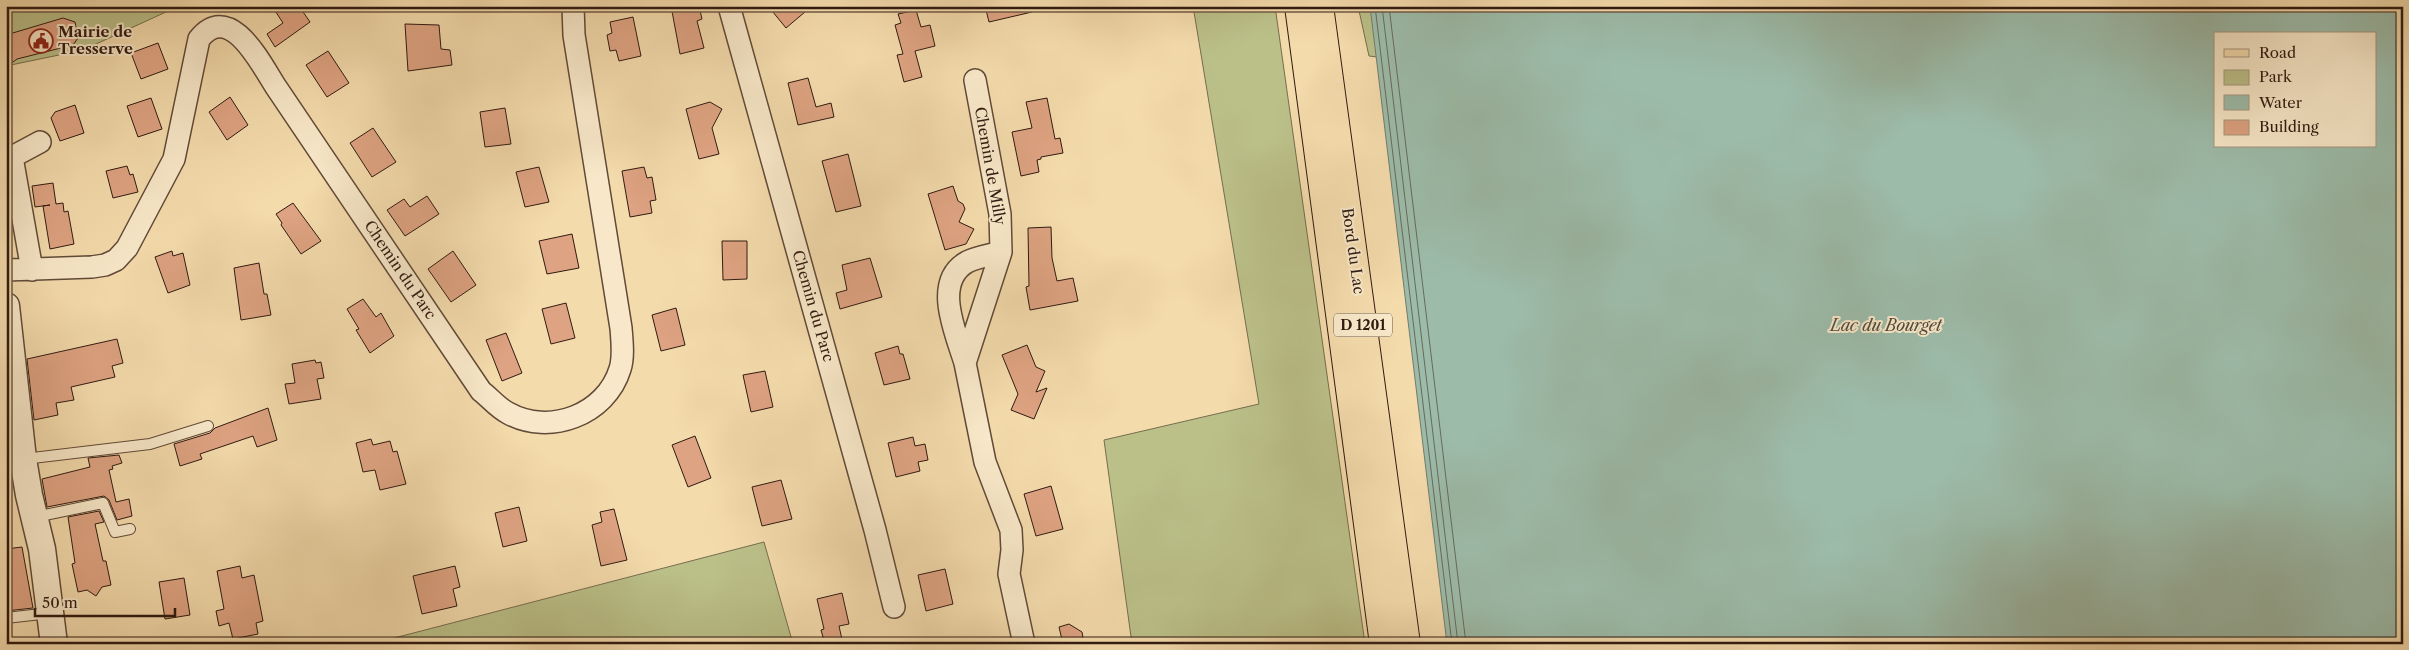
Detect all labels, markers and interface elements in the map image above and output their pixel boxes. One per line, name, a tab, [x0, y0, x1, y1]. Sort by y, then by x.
place label: Mairie de Tresserve	[58, 22, 133, 58]
public building icon: Mairie de Tresserve	[28, 28, 54, 54]
legend	[2214, 32, 2376, 148]
text: Road	[2259, 43, 2296, 62]
text: Park	[2259, 67, 2293, 86]
text: Water	[2258, 93, 2303, 112]
street label: Chemin de Milly	[971, 105, 1010, 227]
text: Building	[2259, 117, 2319, 136]
street label: Bord du Lac	[1338, 207, 1369, 295]
street label: Chemin du Parc	[360, 217, 441, 323]
street label: Chemin du Parc	[788, 248, 839, 364]
road number: D 1201	[1334, 314, 1392, 336]
water label: Lac du Bourget	[1828, 315, 1943, 335]
scale bar	[35, 585, 175, 617]
text: 50 m	[42, 593, 78, 612]

